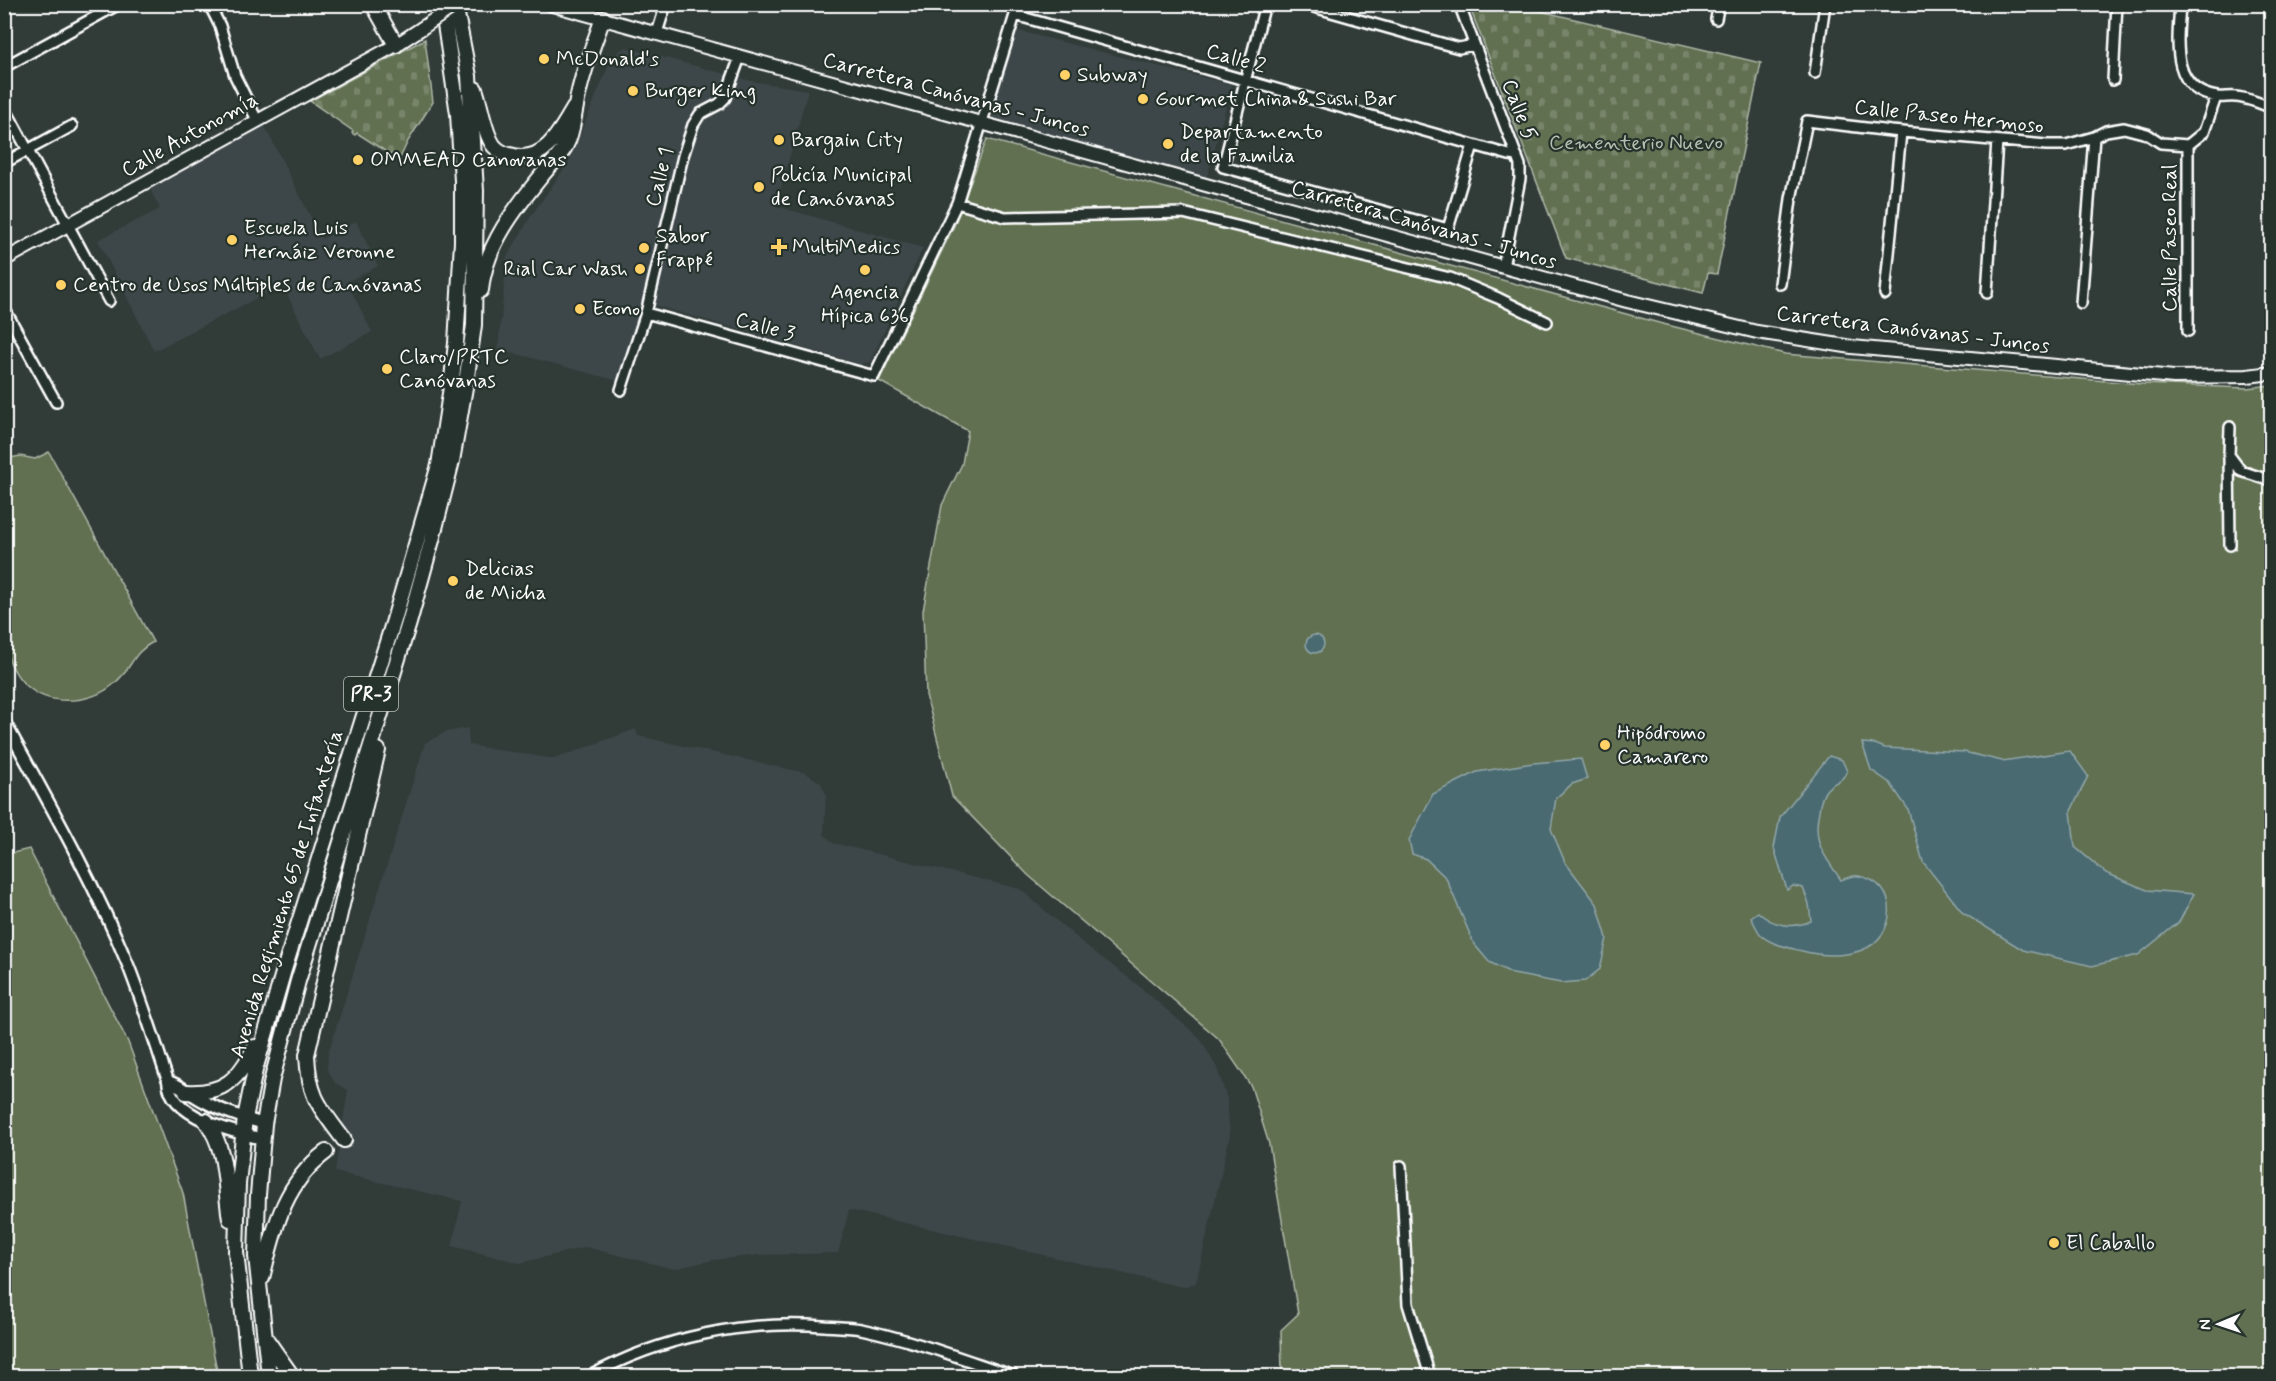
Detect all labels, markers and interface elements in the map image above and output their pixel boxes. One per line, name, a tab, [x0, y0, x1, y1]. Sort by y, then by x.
street label: Calle 2	[1203, 37, 1269, 81]
place label: McDonald's	[556, 45, 659, 73]
street label: Carretera Canóvanas - Juncos	[820, 46, 1092, 144]
marker: McDonald's	[537, 52, 551, 66]
place label: Subway	[1077, 61, 1148, 89]
marker: Subway	[1058, 68, 1072, 82]
street label: Calle 5	[1495, 75, 1543, 145]
place label: Burger King	[645, 77, 756, 106]
marker: Burger King	[626, 84, 640, 98]
place label: Gourmet China & Sushi Bar	[1155, 85, 1397, 113]
street label: Calle Autonomía	[117, 86, 263, 184]
marker: Gourmet China & Sushi Bar	[1136, 92, 1150, 106]
street label: Calle Paseo Hermoso	[1853, 93, 2045, 141]
place label: Departamento de la Familia	[1180, 118, 1323, 170]
place label: Bargain City	[791, 126, 903, 155]
park label: Cementerio Nuevo	[1549, 129, 1723, 157]
marker: Bargain City	[772, 133, 786, 147]
marker: Departamento de la Familia	[1161, 137, 1175, 151]
street label: Calle 1	[639, 144, 681, 210]
place label: OMMEAD Canovanas	[370, 146, 567, 174]
marker: OMMEAD Canovanas	[351, 153, 365, 167]
place label: Policía Municipal de Canóvanas	[771, 161, 912, 213]
street label: Calle Paseo Real	[2156, 164, 2184, 312]
street label: Carretera Canóvanas - Juncos	[1288, 174, 1560, 276]
marker: Policía Municipal de Canóvanas	[752, 180, 766, 194]
place label: Escuela Luis Hernáiz Veronne	[244, 214, 395, 266]
place label: Sabor Frappé	[656, 222, 713, 274]
marker: Escuela Luis Hernáiz Veronne	[225, 233, 239, 247]
place label: MultiMedics	[792, 233, 900, 261]
marker: MultiMedics	[770, 238, 788, 256]
marker: Sabor Frappé	[637, 241, 651, 255]
place label: Rial Car Wash	[504, 255, 628, 283]
marker: Rial Car Wash	[633, 262, 647, 276]
marker: Agencia Hípica 636	[858, 263, 872, 277]
place label: Centro de Usos Múltiples de Canóvanas	[73, 271, 422, 299]
marker: Centro de Usos Múltiples de Canóvanas	[54, 278, 68, 292]
place label: Agencia Hípica 636	[821, 278, 909, 330]
place label: Econo	[592, 295, 640, 323]
street label: Carretera Canóvanas - Juncos	[1775, 299, 2051, 361]
marker: Econo	[573, 302, 587, 316]
street label: Calle 3	[732, 306, 798, 348]
place label: Claro/PRTC Canóvanas	[399, 343, 509, 395]
marker: Claro/PRTC Canóvanas	[380, 362, 394, 376]
place label: Delicias de Micha	[465, 555, 546, 607]
marker: Delicias de Micha	[446, 574, 460, 588]
road number: PR-3	[344, 677, 398, 711]
place label: Hipódromo Camarero	[1617, 719, 1708, 771]
street label: Avenida Regimiento 65 de Infantería	[224, 727, 352, 1062]
marker: Hipódromo Camarero	[1598, 738, 1612, 752]
place label: El Caballo	[2066, 1229, 2155, 1257]
marker: El Caballo	[2047, 1236, 2061, 1250]
north arrow	[2189, 1294, 2249, 1354]
text: N	[2195, 1319, 2216, 1330]

